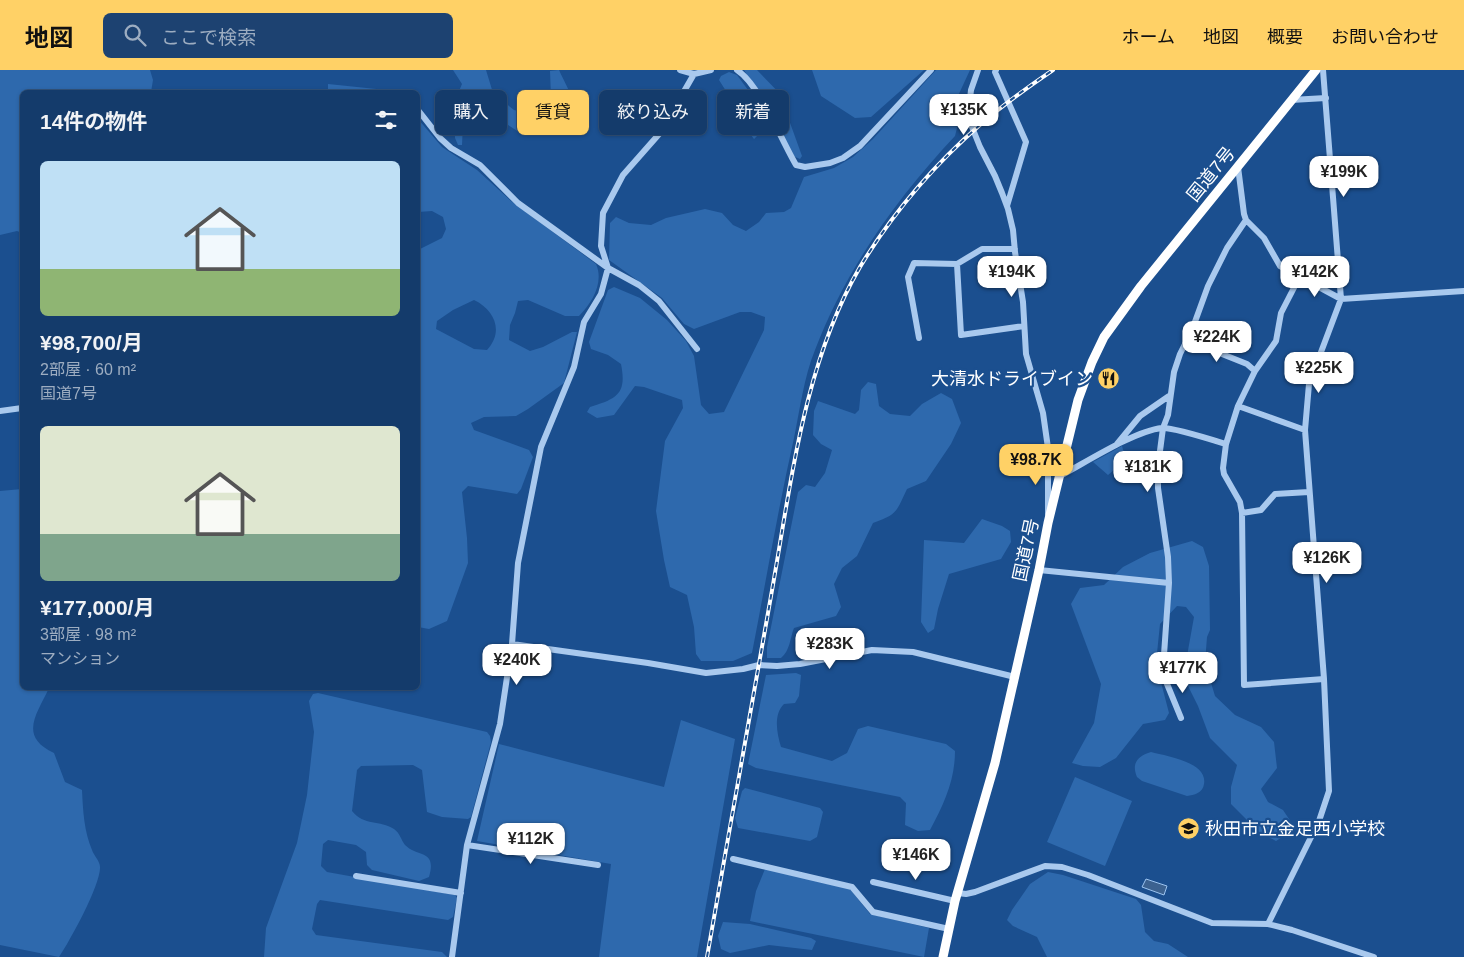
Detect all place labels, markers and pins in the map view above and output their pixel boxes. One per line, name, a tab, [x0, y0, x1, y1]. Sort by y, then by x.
pin: ¥135K	[929, 93, 999, 136]
pin: ¥199K	[1309, 156, 1379, 198]
pin: ¥194K	[977, 256, 1047, 298]
pin: ¥142K	[1280, 256, 1350, 298]
pin: ¥224K	[1182, 320, 1252, 363]
pin: ¥225K	[1284, 352, 1354, 394]
restaurant icon: 大清水ドライブイン	[1097, 367, 1121, 391]
place label: 大清水ドライブイン	[931, 369, 1093, 389]
pin: ¥98.7K	[995, 444, 1077, 486]
pin: ¥181K	[1113, 450, 1183, 493]
pin: ¥126K	[1292, 542, 1362, 584]
pin: ¥283K	[795, 628, 865, 670]
pin: ¥240K	[482, 644, 552, 686]
pin: ¥177K	[1148, 652, 1218, 694]
school or university icon: 秋田市立金足西小学校	[1177, 817, 1201, 841]
place label: 秋田市立金足西小学校	[1205, 819, 1385, 839]
pin: ¥112K	[496, 822, 566, 865]
pin: ¥146K	[881, 838, 951, 881]

